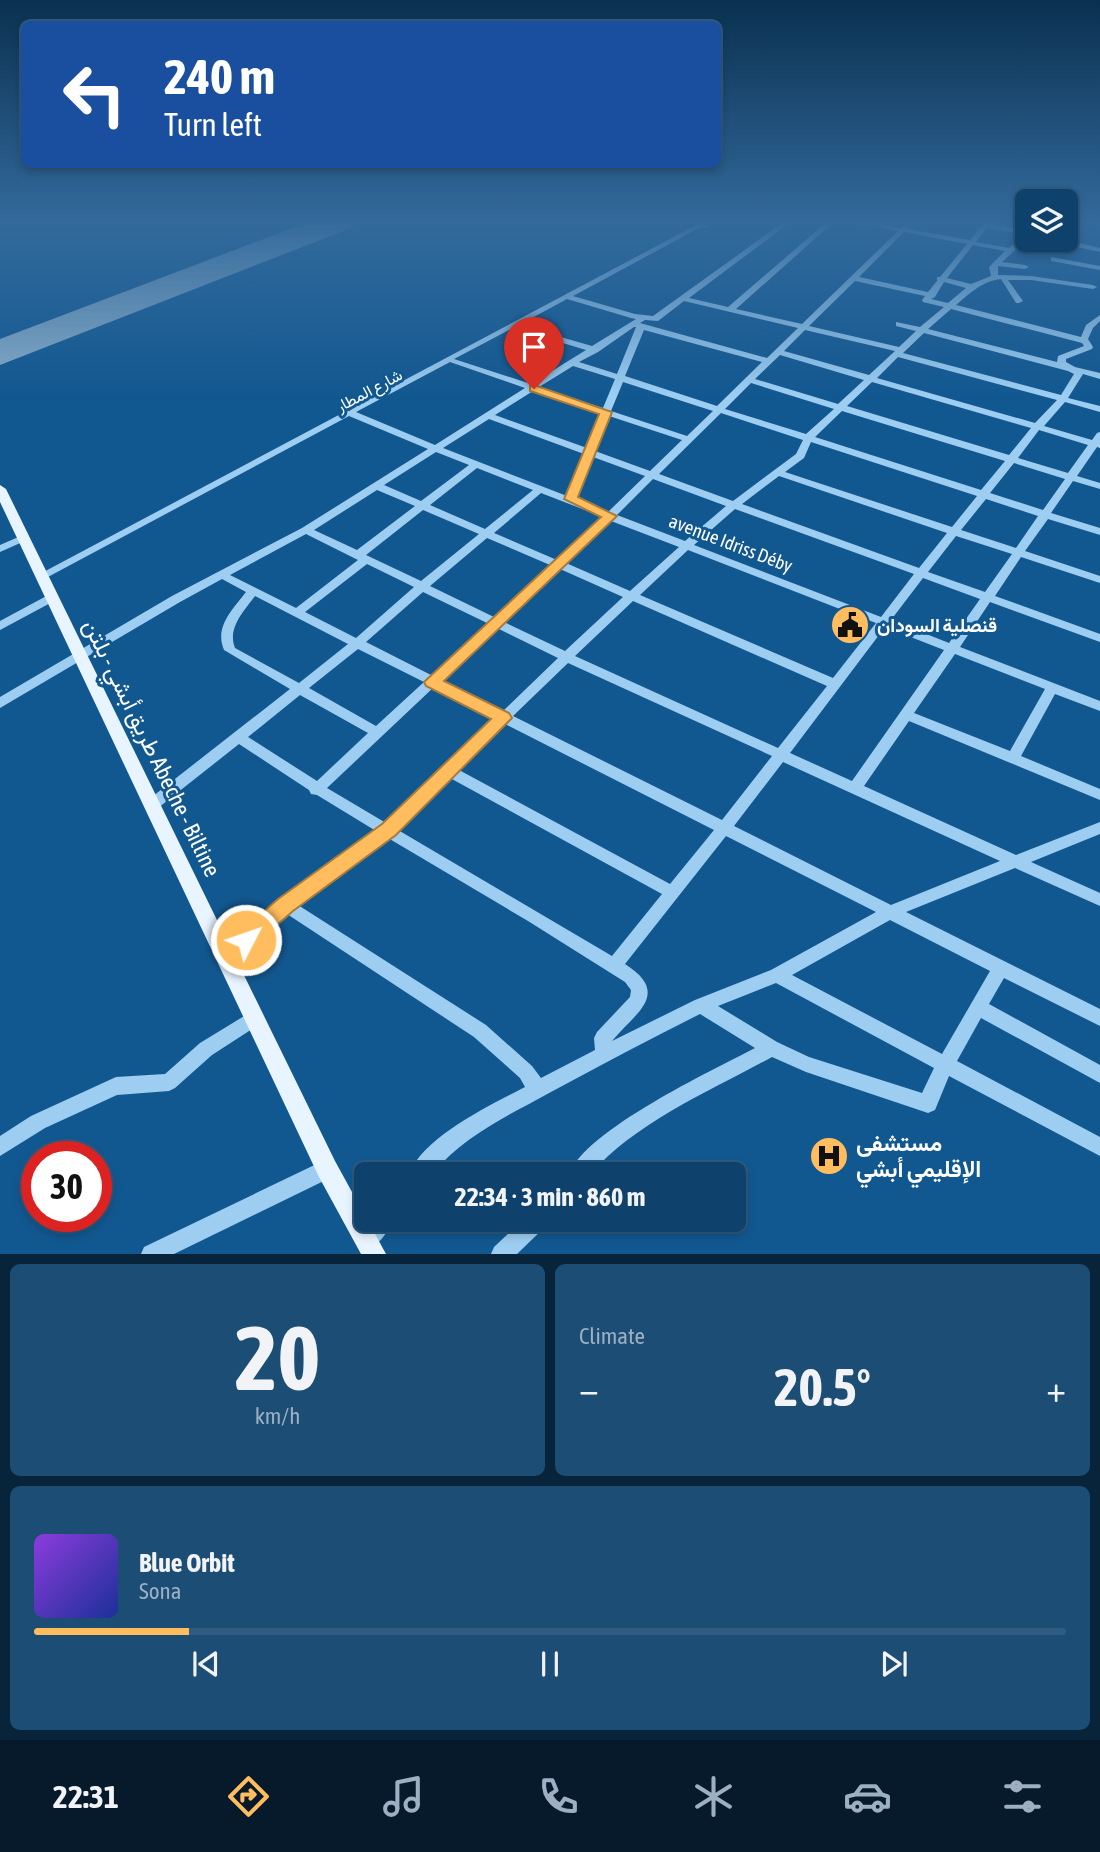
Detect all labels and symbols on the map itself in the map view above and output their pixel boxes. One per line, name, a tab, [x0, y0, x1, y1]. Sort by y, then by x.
pin	[504, 317, 564, 389]
street label: شارع المطار	[332, 365, 407, 418]
street label: avenue Idriss Déby	[666, 509, 796, 577]
public building icon: قنصلية السودان	[829, 604, 871, 646]
place label: قنصلية السودان	[877, 614, 997, 638]
street label: طريق أبشي - بلتن Abeche - Biltine	[73, 615, 226, 883]
position arrow	[209, 903, 283, 977]
place label: مستشفى الإقليمي أبشي	[856, 1130, 981, 1189]
hospital icon: مستشفى الإقليمي أبشي	[808, 1135, 850, 1177]
speed limit sign: 30	[21, 1141, 112, 1232]

